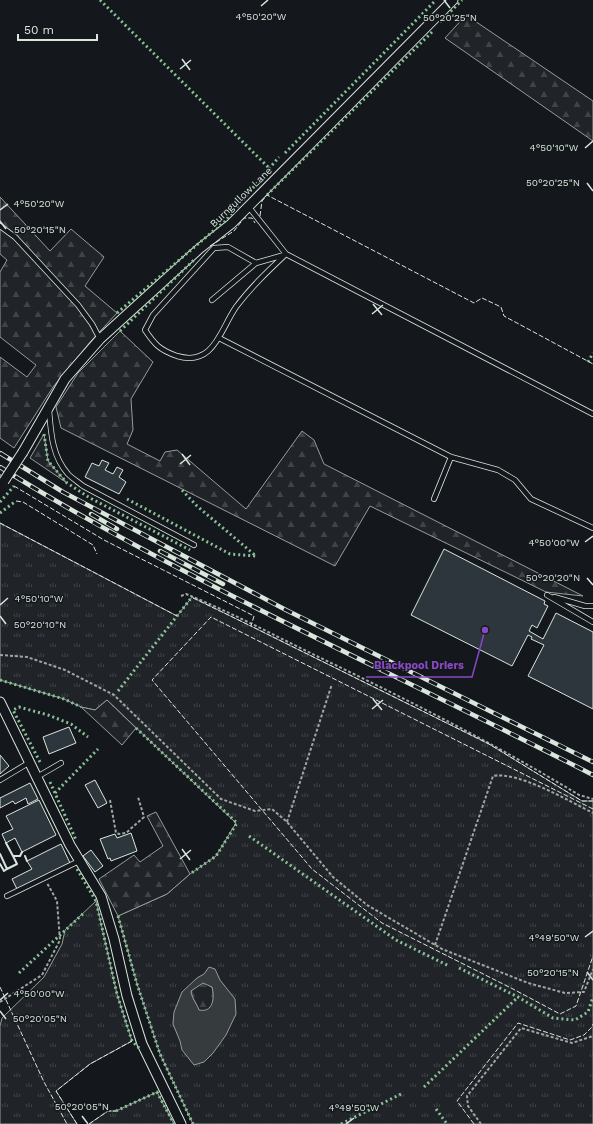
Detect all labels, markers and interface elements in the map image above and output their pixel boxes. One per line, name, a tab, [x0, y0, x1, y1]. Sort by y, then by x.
text: 4°50'20"W	[236, 11, 287, 22]
text: 50°20'25"N	[423, 12, 477, 23]
scale bar	[18, 16, 97, 42]
text: 50 m	[24, 23, 54, 37]
text: 4°50'10"W	[530, 142, 579, 153]
street label: Burngullow Lane	[208, 165, 274, 229]
text: 50°20'25"N	[526, 177, 580, 188]
text: 4°50'20"W	[14, 198, 65, 209]
text: 50°20'15"N	[14, 224, 66, 235]
text: 4°50'00"W	[528, 537, 580, 548]
text: 50°20'20"N	[526, 572, 580, 583]
text: 4°50'10"W	[15, 593, 64, 604]
text: 50°20'10"N	[14, 619, 66, 630]
callout: Blackpool Driers	[366, 654, 472, 677]
text: Blackpool Driers	[374, 659, 464, 672]
text: 4°49'50"W	[529, 932, 580, 943]
text: 50°20'15"N	[527, 967, 579, 978]
text: 4°50'00"W	[13, 988, 65, 999]
text: 50°20'05"N	[13, 1013, 67, 1024]
text: 50°20'05"N	[55, 1101, 109, 1112]
text: 4°49'50"W	[329, 1102, 380, 1113]

